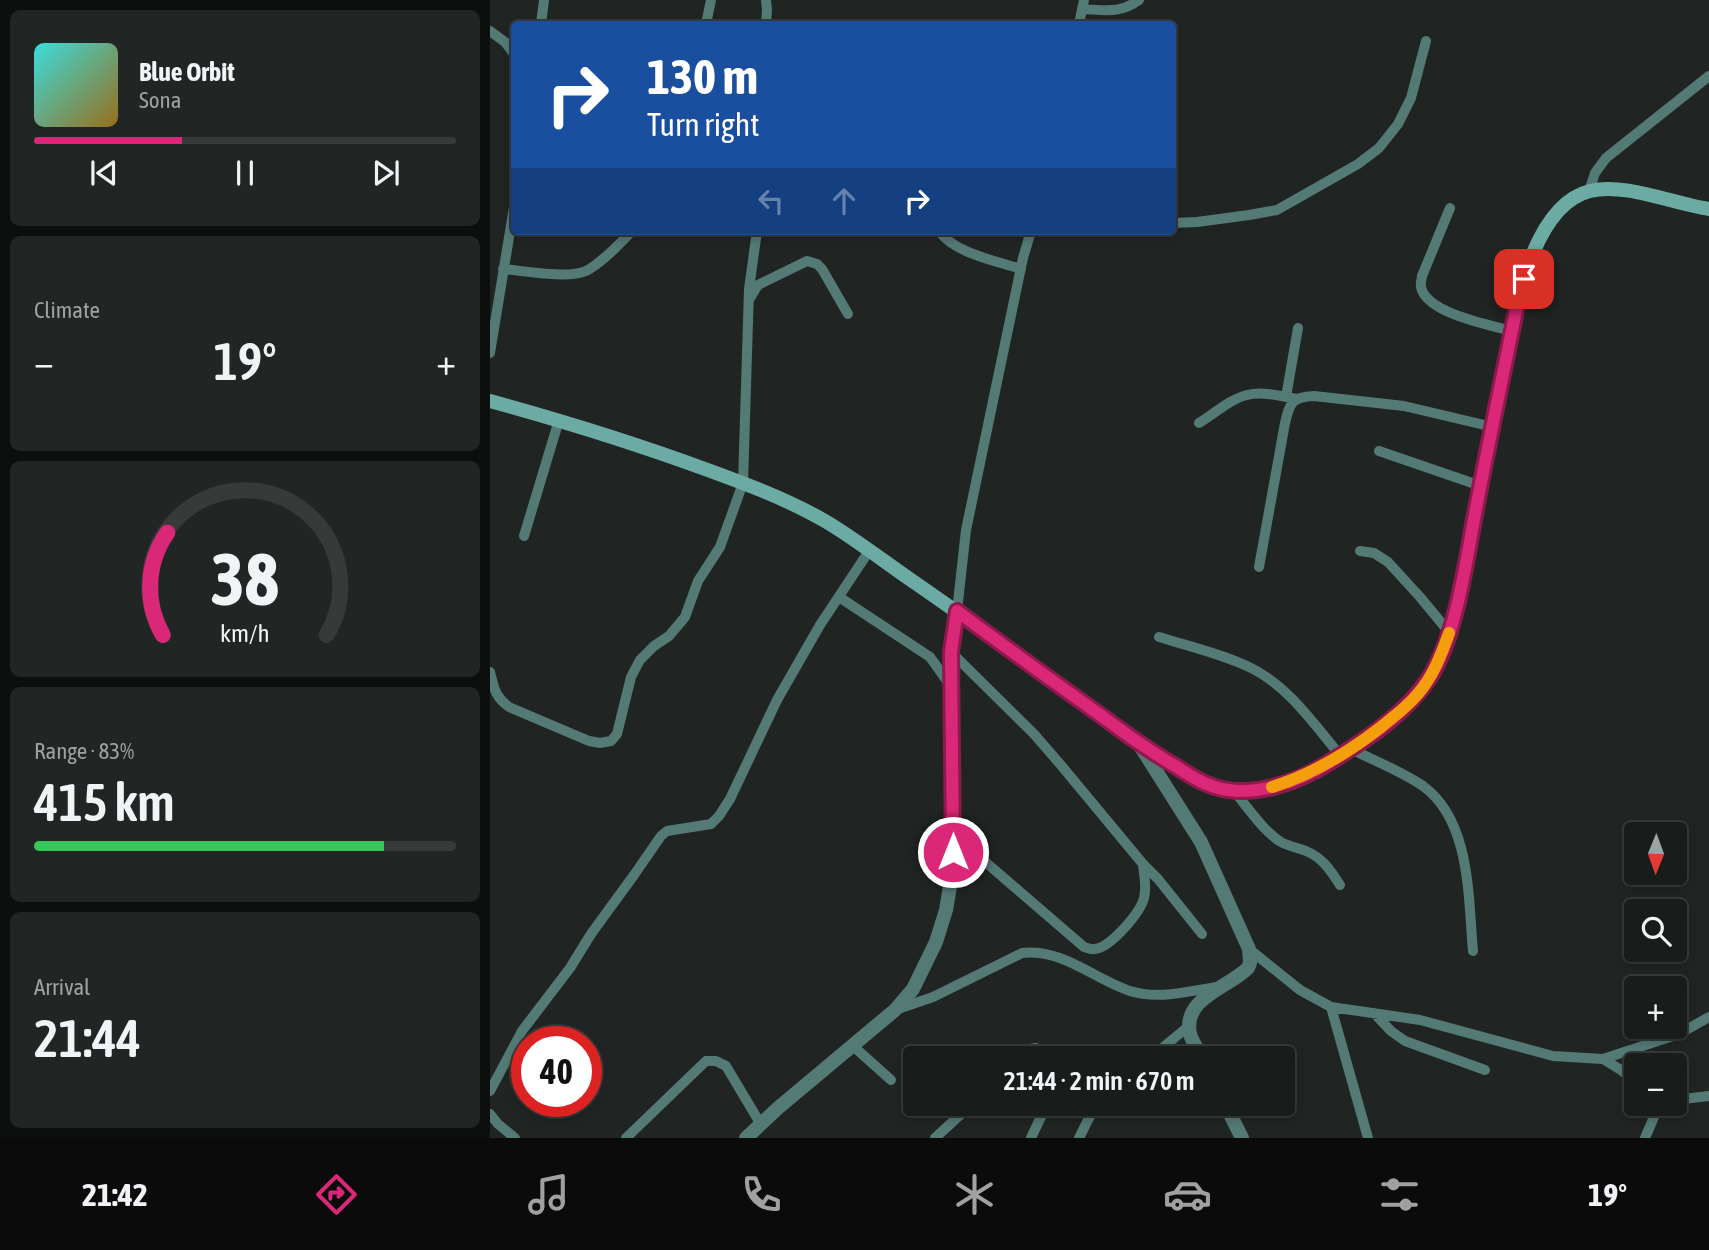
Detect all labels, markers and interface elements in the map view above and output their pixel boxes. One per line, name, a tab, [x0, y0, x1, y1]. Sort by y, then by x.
text: 130 m	[647, 48, 758, 104]
icon: right	[532, 49, 623, 140]
text: Blue Orbit	[139, 57, 235, 87]
text: Sona	[139, 87, 181, 113]
text: Turn right	[647, 106, 760, 143]
icon: previous	[85, 154, 123, 192]
icon: pause	[226, 154, 264, 192]
icon: next	[367, 154, 405, 192]
icon: left	[752, 182, 790, 220]
icon: ahead	[825, 182, 863, 220]
icon: right	[898, 182, 936, 220]
pin	[1494, 249, 1554, 309]
icon: arrive	[1505, 260, 1543, 298]
text: Climate	[34, 297, 100, 323]
text: 19°	[213, 331, 277, 391]
text: −	[34, 340, 54, 383]
text: +	[436, 340, 456, 383]
text: 38	[211, 537, 279, 620]
text: km/h	[220, 619, 270, 647]
text: Range · 83%	[34, 738, 134, 764]
text: 415 km	[34, 772, 175, 832]
position arrow	[916, 815, 990, 889]
north arrow	[1624, 822, 1687, 886]
map controls	[1624, 822, 1687, 1116]
button: search	[1624, 899, 1687, 962]
text: Arrival	[34, 974, 90, 1000]
button: +	[1624, 976, 1687, 1039]
text: 21:44	[34, 1008, 141, 1068]
speed limit sign: 40	[511, 1026, 602, 1117]
button: −	[1624, 1053, 1687, 1116]
text: 21:44 · 2 min · 670 m	[1004, 1066, 1194, 1096]
icon: directions	[312, 1170, 361, 1219]
icon: music	[524, 1170, 573, 1219]
icon: phone	[737, 1170, 786, 1219]
icon: climate	[950, 1170, 999, 1219]
icon: car	[1163, 1170, 1212, 1219]
icon: filters	[1375, 1170, 1424, 1219]
text: 21:42	[82, 1176, 148, 1213]
text: 19°	[1588, 1176, 1627, 1213]

